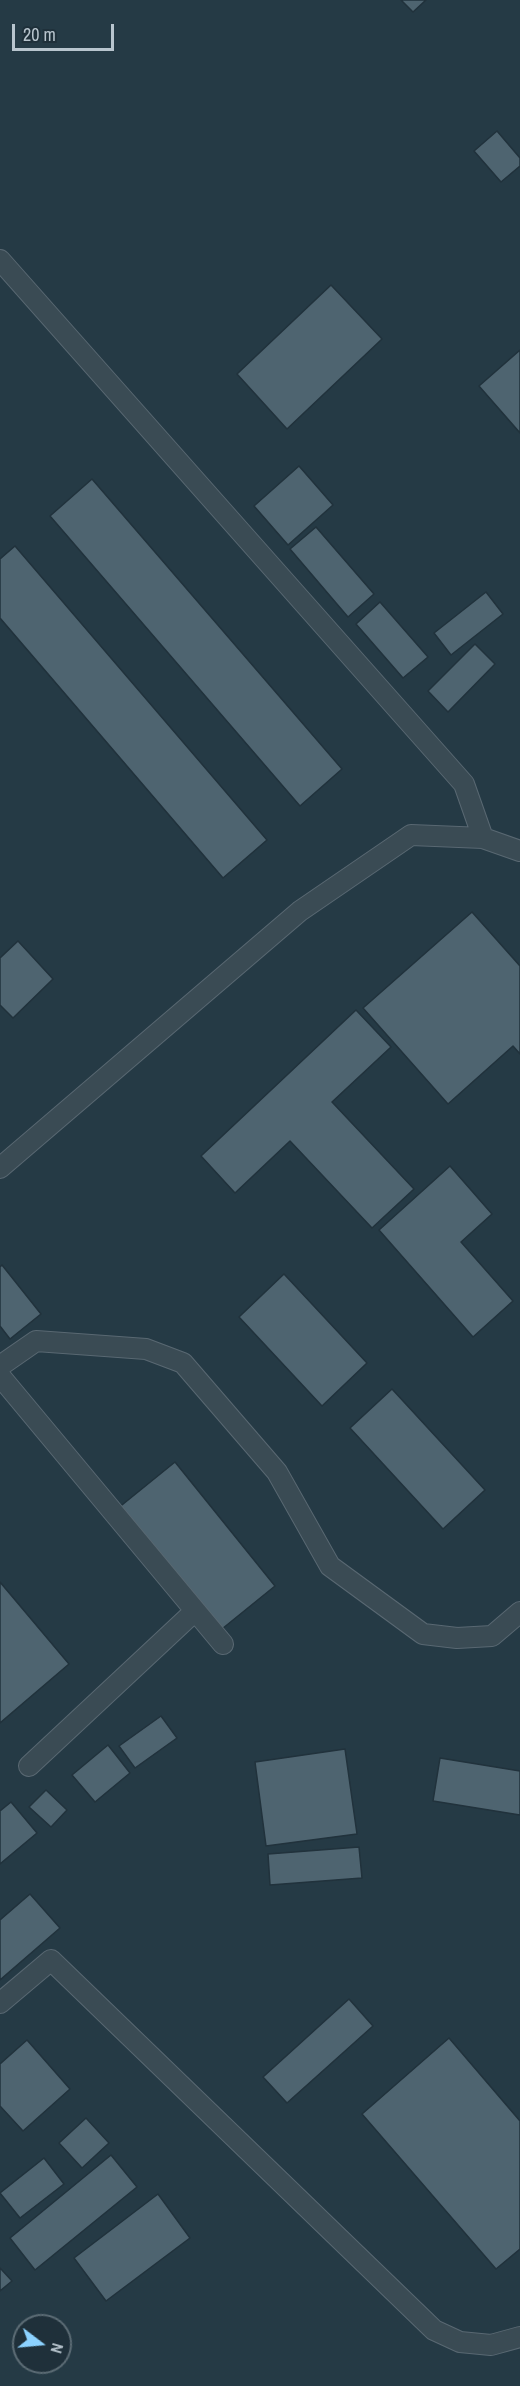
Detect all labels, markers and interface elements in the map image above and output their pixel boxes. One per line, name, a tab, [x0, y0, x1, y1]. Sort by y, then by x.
scale bar	[15, 12, 117, 50]
text: 20 m	[23, 22, 56, 47]
north arrow	[12, 2314, 72, 2374]
text: N	[46, 2341, 69, 2356]

